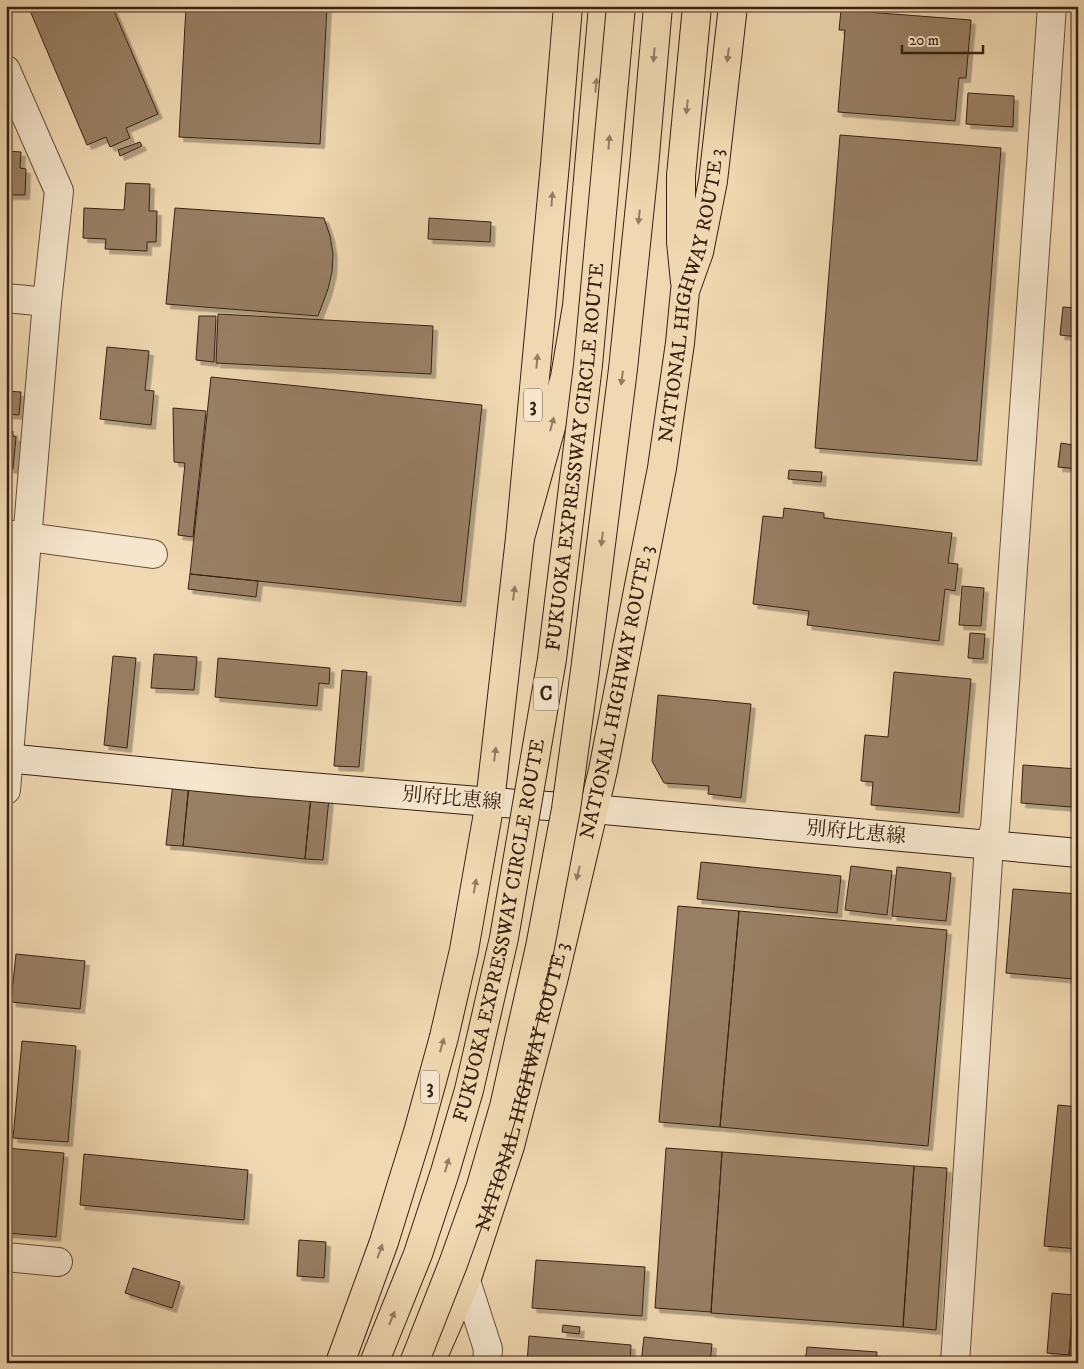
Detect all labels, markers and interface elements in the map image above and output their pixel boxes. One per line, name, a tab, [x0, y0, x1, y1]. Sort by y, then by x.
scale bar	[902, 22, 983, 54]
text: 20 m	[909, 31, 939, 50]
one-way arrow	[649, 47, 657, 63]
one-way arrow	[724, 47, 732, 63]
one-way arrow	[593, 77, 601, 93]
one-way arrow	[683, 99, 691, 115]
one-way arrow	[605, 133, 613, 149]
street label: NATIONAL HIGHWAY ROUTE 3	[653, 147, 729, 444]
one-way arrow	[548, 191, 556, 207]
one-way arrow	[635, 209, 643, 225]
street label: FUKUOKA EXPRESSWAY CIRCLE ROUTE	[541, 262, 610, 652]
one-way arrow	[533, 353, 541, 369]
one-way arrow	[618, 371, 626, 387]
road number: 3	[524, 388, 542, 422]
one-way arrow	[548, 416, 556, 431]
one-way arrow	[598, 532, 606, 548]
street label: NATIONAL HIGHWAY ROUTE 3	[575, 543, 659, 841]
one-way arrow	[510, 584, 518, 600]
road number: C	[534, 678, 558, 711]
street label: FUKUOKA EXPRESSWAY CIRCLE ROUTE	[448, 737, 551, 1125]
one-way arrow	[491, 746, 499, 762]
street label: 別府比恵線	[401, 782, 503, 816]
street label: 別府比恵線	[805, 816, 907, 850]
one-way arrow	[574, 866, 582, 881]
one-way arrow	[471, 878, 479, 894]
street label: NATIONAL HIGHWAY ROUTE 3	[470, 940, 574, 1235]
one-way arrow	[438, 1038, 446, 1053]
road number: 3	[421, 1070, 439, 1104]
one-way arrow	[444, 1157, 452, 1172]
one-way arrow	[377, 1243, 385, 1258]
one-way arrow	[389, 1310, 396, 1325]

